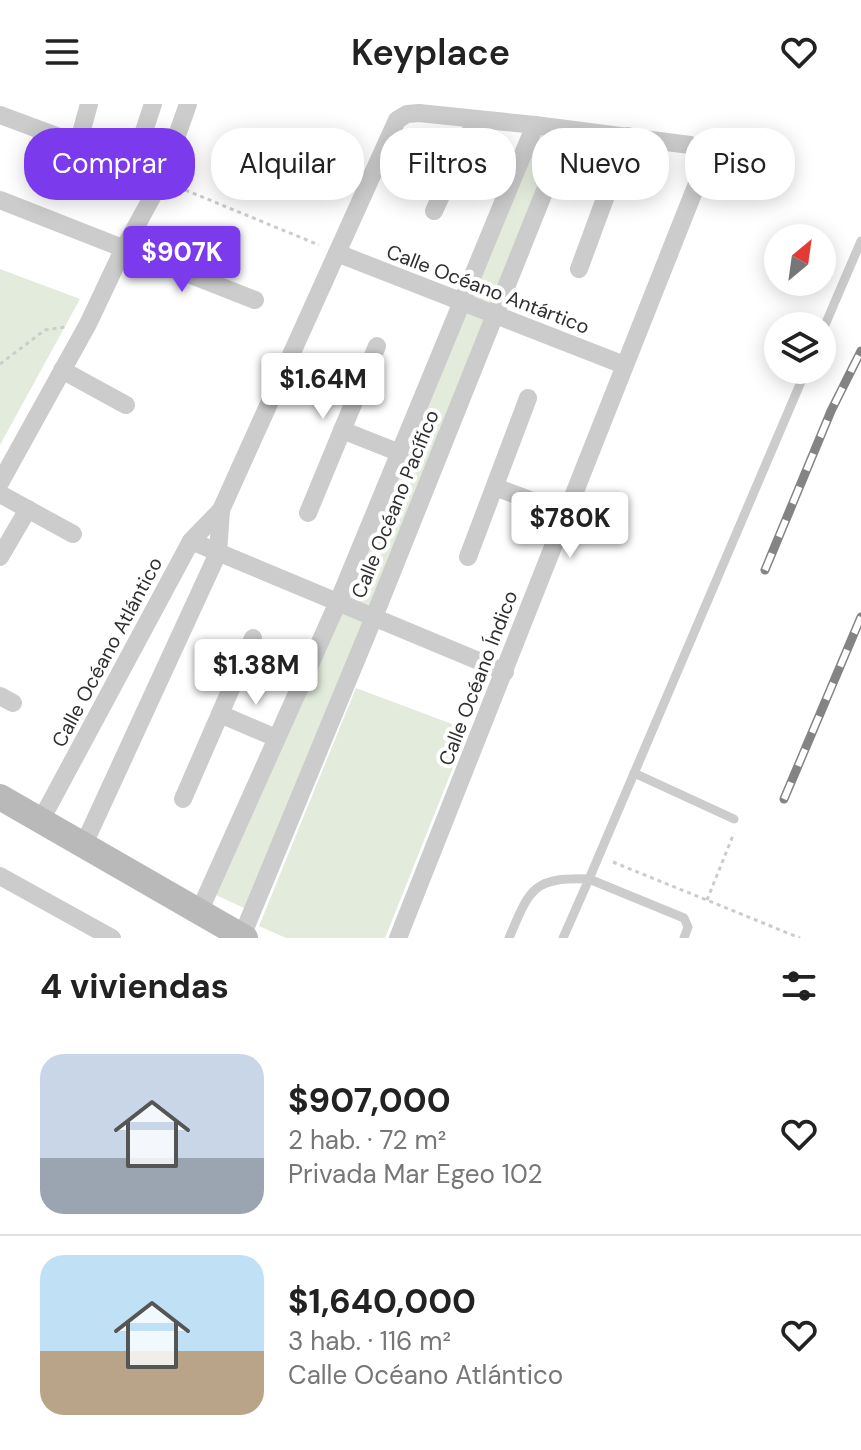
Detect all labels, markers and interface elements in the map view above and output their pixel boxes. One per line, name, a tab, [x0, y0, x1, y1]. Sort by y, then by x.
text: Keyplace	[351, 29, 510, 76]
icon: menu	[40, 30, 84, 74]
icon: heart	[777, 30, 821, 74]
chip: Comprar	[24, 128, 195, 200]
chip: Alquilar	[211, 128, 364, 200]
chip: Filtros	[380, 128, 516, 200]
chip: Nuevo	[532, 128, 669, 200]
chip: Piso	[685, 128, 795, 200]
north arrow	[764, 224, 836, 296]
map controls	[764, 224, 836, 384]
pin: $907K	[126, 226, 238, 294]
text: $907K	[141, 235, 223, 269]
street label: Calle Océano Antártico	[383, 238, 593, 340]
button: layers	[764, 312, 836, 384]
pin: $1.64M	[258, 353, 388, 421]
text: $1.64M	[279, 362, 367, 396]
street label: Calle Océano Pacífico	[345, 406, 445, 602]
pin: $780K	[514, 492, 626, 560]
text: $780K	[529, 501, 611, 535]
street label: Calle Océano Atlántico	[46, 552, 168, 752]
street label: Calle Océano Índico	[433, 587, 523, 769]
pin: $1.38M	[191, 639, 321, 707]
text: $1.38M	[213, 648, 299, 682]
text: 4 viviendas	[40, 964, 229, 1009]
icon: filters	[777, 964, 821, 1008]
text: $907,000	[288, 1078, 451, 1123]
icon: home	[104, 1086, 200, 1182]
icon: heart	[777, 1112, 821, 1156]
text: 2 hab. · 72 m²	[288, 1123, 446, 1157]
text: Privada Mar Egeo 102	[288, 1157, 542, 1191]
text: $1,640,000	[288, 1279, 476, 1324]
icon: home	[104, 1287, 200, 1383]
icon: heart	[777, 1313, 821, 1357]
text: 3 hab. · 116 m²	[288, 1324, 451, 1358]
text: Calle Océano Atlántico	[288, 1358, 563, 1392]

